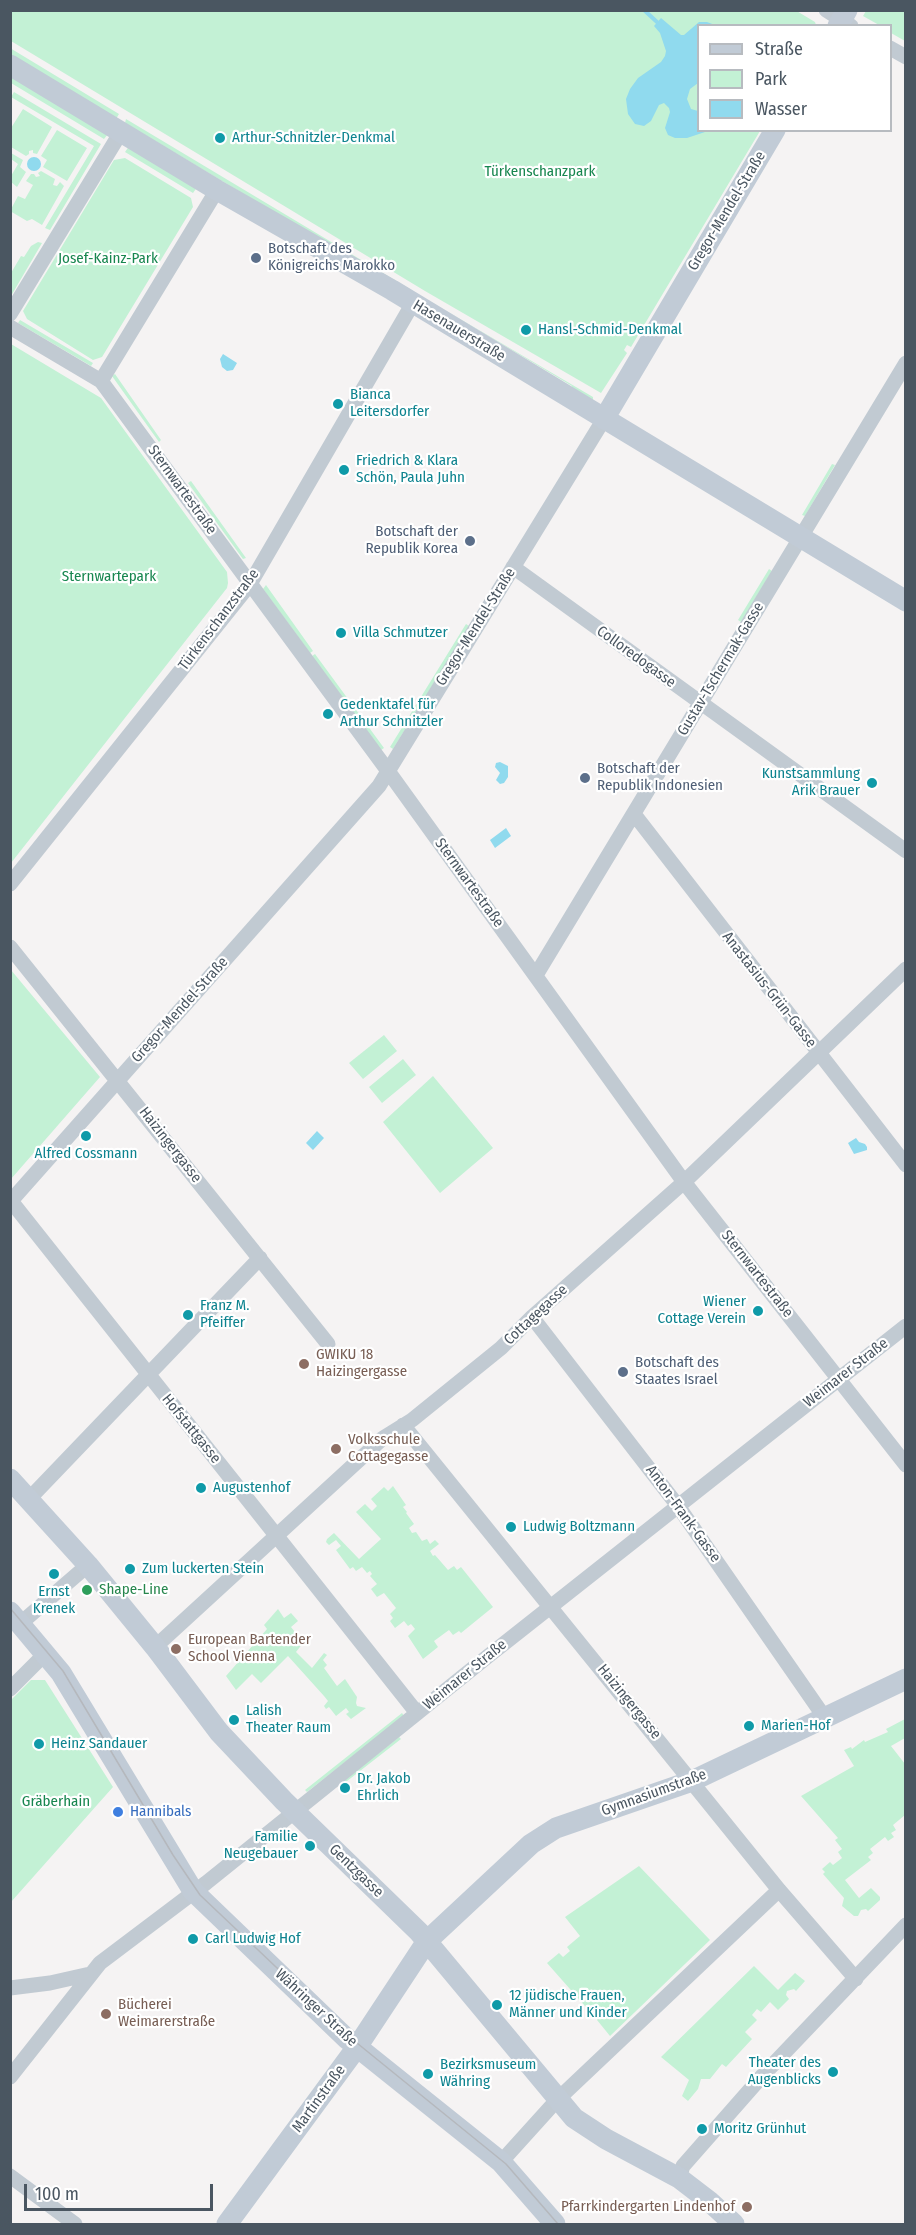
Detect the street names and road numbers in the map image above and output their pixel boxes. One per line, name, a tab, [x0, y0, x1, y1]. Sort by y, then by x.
street label: Gregor-Mendel-Straße	[684, 148, 770, 274]
street label: Hasenauerstraße	[410, 296, 508, 366]
street label: Sternwartestraße	[144, 442, 220, 538]
street label: Gregor-Mendel-Straße	[432, 565, 520, 689]
street label: Türkenschanzstraße	[175, 566, 263, 674]
street label: Gustav-Tschermak-Gasse	[674, 599, 768, 739]
street label: Colloredogasse	[593, 622, 679, 692]
street label: Sternwartestraße	[431, 835, 507, 931]
street label: Anastasius-Grün-Gasse	[718, 928, 820, 1052]
street label: Gregor-Mendel-Straße	[128, 953, 232, 1067]
street label: Haizingergasse	[135, 1104, 205, 1186]
street label: Sternwartestraße	[717, 1227, 797, 1321]
street label: Cottagegasse	[500, 1281, 572, 1349]
street label: Weimarer Straße	[800, 1334, 892, 1412]
street label: Hofstattgasse	[158, 1391, 224, 1467]
street label: Anton-Frank-Gasse	[642, 1462, 724, 1566]
street label: Weimarer Straße	[420, 1636, 510, 1714]
street label: Haizingergasse	[593, 1661, 665, 1743]
street label: Gymnasiumstraße	[599, 1766, 709, 1820]
street label: Gentzgasse	[325, 1841, 387, 1901]
street label: Währinger Straße	[271, 1965, 361, 2051]
street label: Martinstraße	[289, 2062, 349, 2136]

